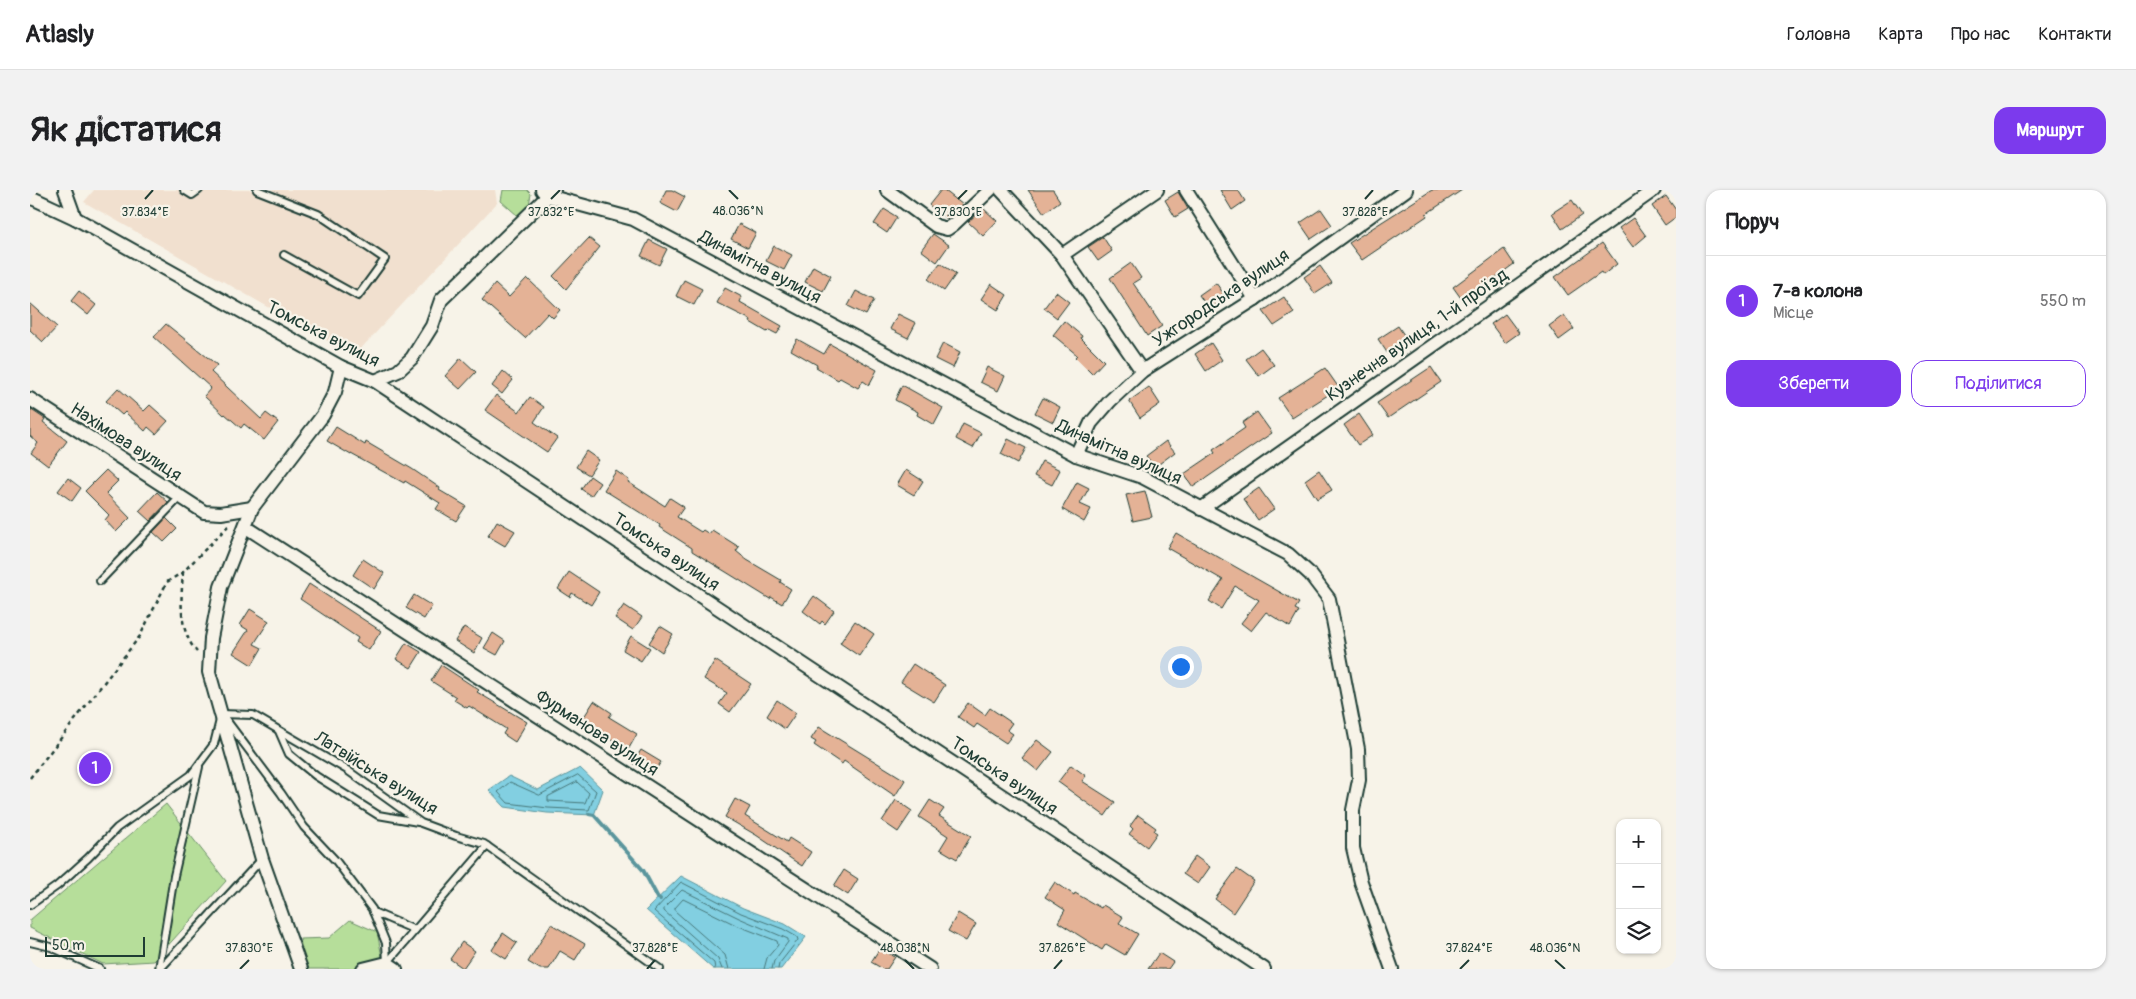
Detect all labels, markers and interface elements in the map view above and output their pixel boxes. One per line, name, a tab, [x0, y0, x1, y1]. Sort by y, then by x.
text: Atlasly	[25, 20, 94, 49]
text: Головна	[1787, 23, 1850, 46]
text: Карта	[1878, 23, 1923, 46]
text: Про нас	[1951, 23, 2010, 46]
text: Контакти	[2038, 23, 2111, 46]
button: Маршрут	[1994, 107, 2106, 154]
text: Як дістатися	[30, 108, 221, 152]
text: 48.036°N	[713, 204, 763, 219]
text: 37.834°E	[122, 205, 168, 220]
text: 37.832°E	[528, 205, 574, 220]
text: 37.830°E	[934, 205, 982, 220]
text: 37.828°E	[1342, 205, 1388, 220]
text: Поруч	[1726, 209, 1779, 236]
street label: Динамітна вулиця	[694, 225, 825, 309]
street label: Ужгородська вулиця	[1148, 244, 1294, 352]
street label: Кузнечна вулиця, 1-й проїзд	[1321, 263, 1513, 407]
text: 7-а колона	[1773, 279, 1863, 303]
text: 1	[1739, 291, 1745, 311]
text: 550 m	[2040, 291, 2086, 311]
street label: Томська вулиця	[262, 296, 384, 372]
text: Місце	[1773, 303, 1813, 323]
button: Зберегти	[1726, 360, 1901, 407]
button: Поділитися	[1911, 360, 2086, 407]
street label: Нахімова вулиця	[66, 397, 186, 487]
street label: Динамітна вулиця	[1052, 414, 1185, 490]
street label: Томська вулиця	[608, 508, 724, 596]
your location	[1168, 654, 1194, 680]
street label: Фурманова вулиця	[531, 685, 663, 781]
street label: Латвiйська вулиця	[309, 725, 442, 820]
street label: Томська вулиця	[946, 732, 1062, 820]
pin: 1	[79, 749, 111, 787]
map controls	[1616, 819, 1661, 954]
button: +	[1616, 819, 1661, 864]
button: −	[1616, 864, 1661, 909]
button: layers	[1616, 909, 1661, 954]
scale bar	[45, 934, 145, 957]
text: 50 m	[52, 937, 85, 954]
text: 37.830°E	[225, 941, 273, 956]
text: 37.828°E	[632, 941, 678, 956]
text: 48.038°N	[880, 941, 930, 956]
text: 37.826°E	[1039, 941, 1085, 956]
text: 37.824°E	[1446, 941, 1492, 956]
text: 48.036°N	[1530, 941, 1580, 956]

